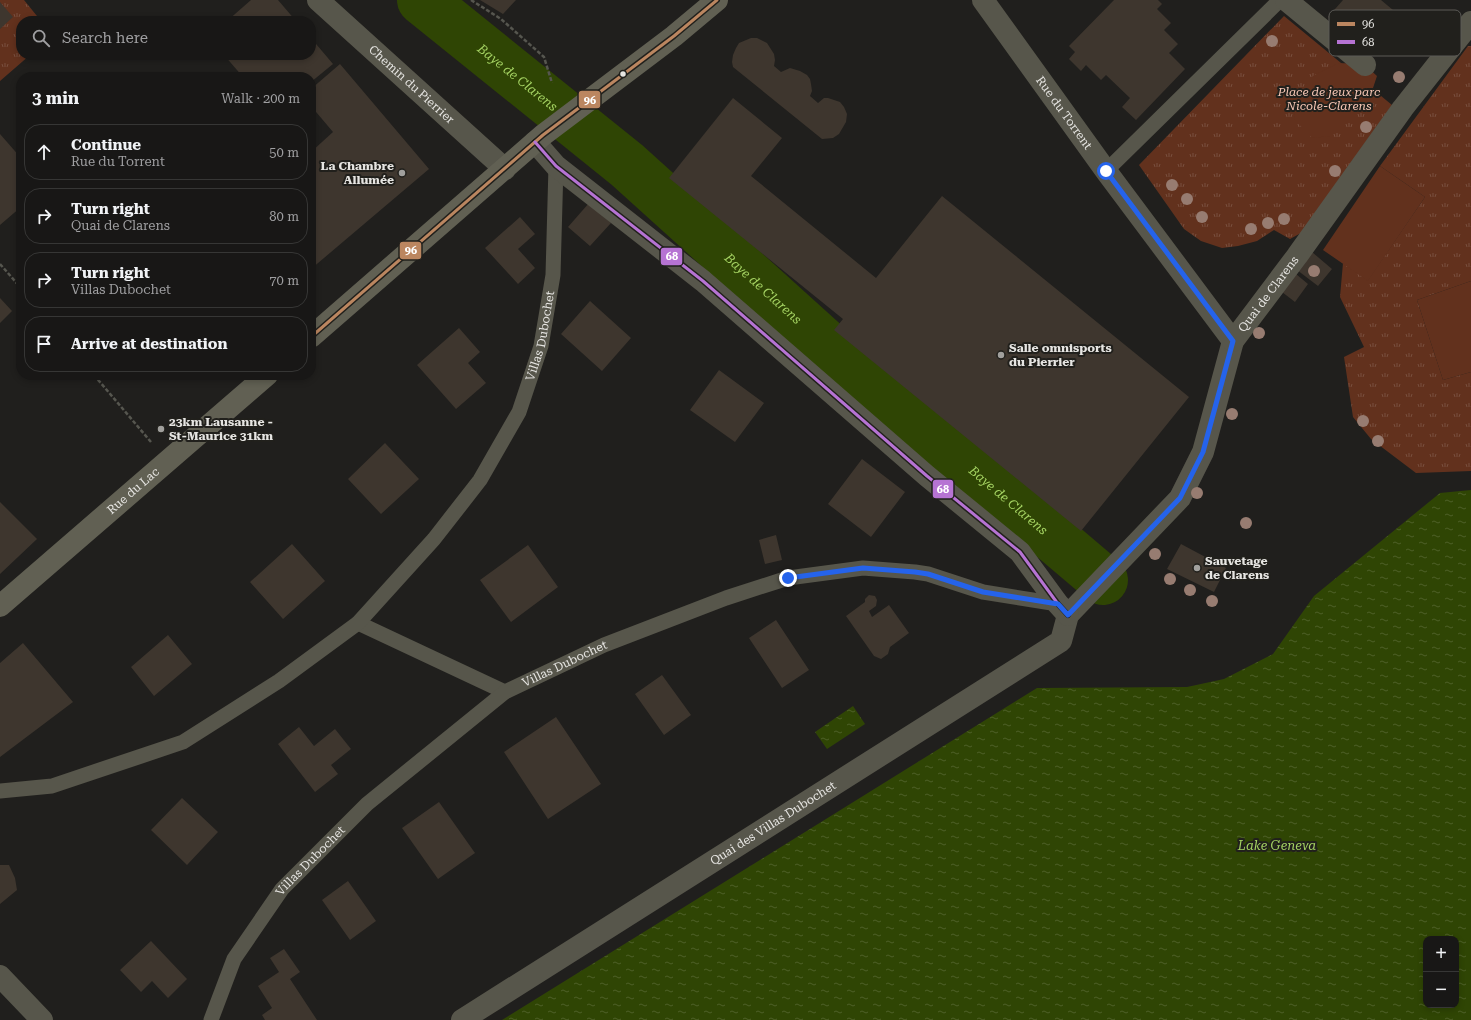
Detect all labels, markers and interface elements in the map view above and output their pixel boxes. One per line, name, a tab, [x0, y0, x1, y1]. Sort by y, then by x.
legend	[1329, 10, 1461, 56]
search box	[16, 16, 316, 60]
text: 96	[1362, 18, 1374, 31]
icon: search	[30, 27, 52, 49]
text: Search here	[62, 29, 148, 47]
text: 68	[1362, 36, 1374, 49]
water label: Baye de Clarens	[474, 40, 561, 114]
street label: Chemin du Pierrier	[366, 42, 457, 127]
unlabelled marker	[618, 69, 628, 79]
street label: Rue du Torrent	[1033, 74, 1095, 153]
park label: Place de jeux parc Nicole-Clarens	[1277, 85, 1381, 113]
text: 3 min	[32, 88, 79, 108]
line badge: 96	[578, 90, 601, 109]
text: Walk · 200 m	[221, 91, 300, 106]
text: 96	[584, 94, 596, 107]
text: Continue	[71, 136, 141, 154]
icon: ahead	[33, 141, 55, 163]
text: 50 m	[269, 145, 299, 160]
text: Rue du Torrent	[71, 154, 165, 169]
place label: La Chambre Allumée	[321, 159, 394, 187]
route start	[1097, 162, 1115, 180]
marker: La Chambre Allumée	[397, 168, 407, 178]
text: Turn right	[71, 200, 150, 218]
icon: right	[33, 205, 55, 227]
text: 80 m	[269, 209, 299, 224]
text: Quai de Clarens	[71, 218, 170, 233]
line badge: 96	[399, 241, 422, 260]
text: 96	[405, 244, 417, 257]
line badge: 68	[660, 247, 683, 266]
water label: Baye de Clarens	[721, 249, 805, 327]
text: 68	[666, 250, 678, 263]
street label: Quai de Clarens	[1235, 253, 1302, 335]
text: Turn right	[71, 264, 150, 282]
icon: right	[33, 269, 55, 291]
text: 70 m	[269, 273, 299, 288]
text: Villas Dubochet	[71, 282, 171, 297]
street label: Villas Dubochet	[523, 289, 557, 383]
icon: arrive	[33, 333, 55, 355]
text: Arrive at destination	[71, 335, 227, 353]
place label: Salle omnisports du Pierrier	[1009, 341, 1112, 369]
marker: Salle omnisports du Pierrier	[996, 350, 1006, 360]
place label: 23km Lausanne - St-Maurice 31km	[169, 415, 274, 443]
marker: 23km Lausanne - St-Maurice 31km	[156, 424, 166, 434]
water label: Baye de Clarens	[966, 462, 1051, 537]
street label: Rue du Lac	[104, 464, 162, 517]
line badge: 68	[932, 479, 954, 499]
text: 68	[937, 483, 949, 496]
place label: Sauvetage de Clarens	[1205, 554, 1269, 582]
marker: Sauvetage de Clarens	[1192, 563, 1202, 573]
route end	[779, 569, 797, 587]
street label: Villas Dubochet	[520, 637, 609, 690]
street label: Quai des Villas Dubochet	[708, 778, 839, 868]
street label: Villas Dubochet	[273, 823, 348, 898]
water label: Lake Geneva	[1237, 838, 1316, 853]
map controls	[1423, 936, 1459, 1008]
button: +	[1423, 936, 1459, 972]
button: −	[1423, 972, 1459, 1008]

